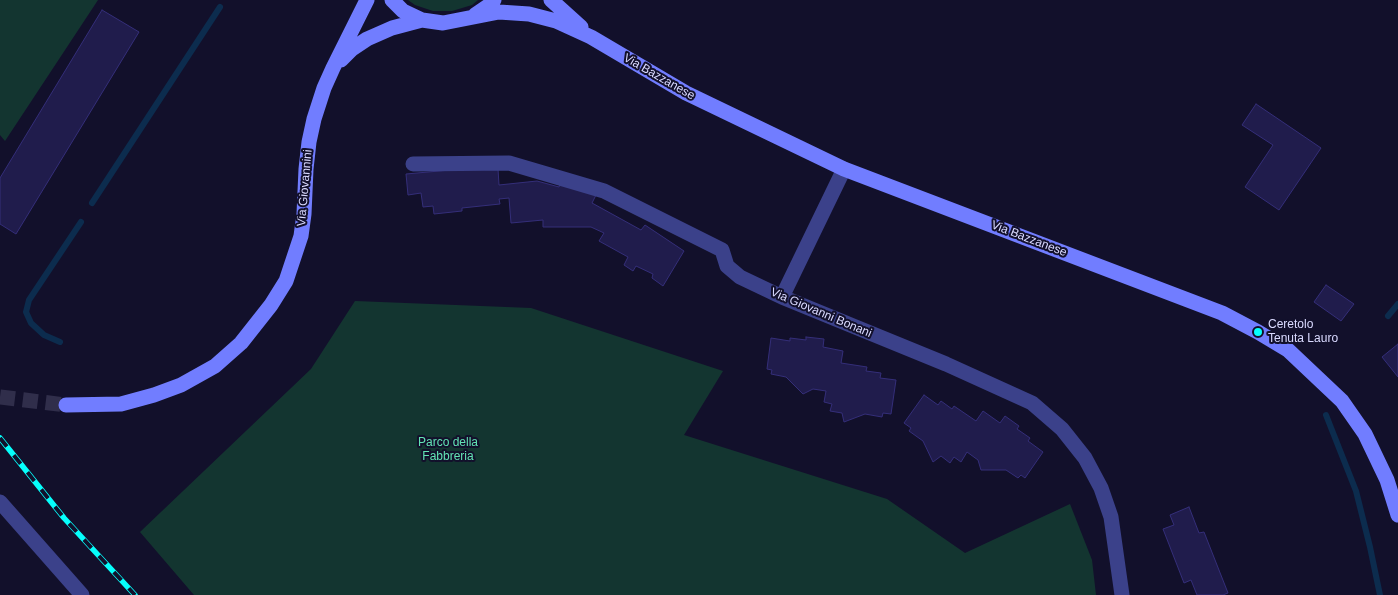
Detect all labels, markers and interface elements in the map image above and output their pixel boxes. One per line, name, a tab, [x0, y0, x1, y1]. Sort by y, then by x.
street label: Via Bazzanese	[621, 51, 697, 103]
street label: Via Giovannini	[294, 149, 316, 227]
street label: Via Bazzanese	[989, 218, 1069, 260]
street label: Via Giovanni Bonani	[768, 285, 874, 341]
place label: Ceretolo Tenuta Lauro	[1268, 318, 1338, 346]
marker: Ceretolo Tenuta Lauro	[1252, 326, 1264, 338]
park label: Parco della Fabbreria	[418, 436, 478, 464]

